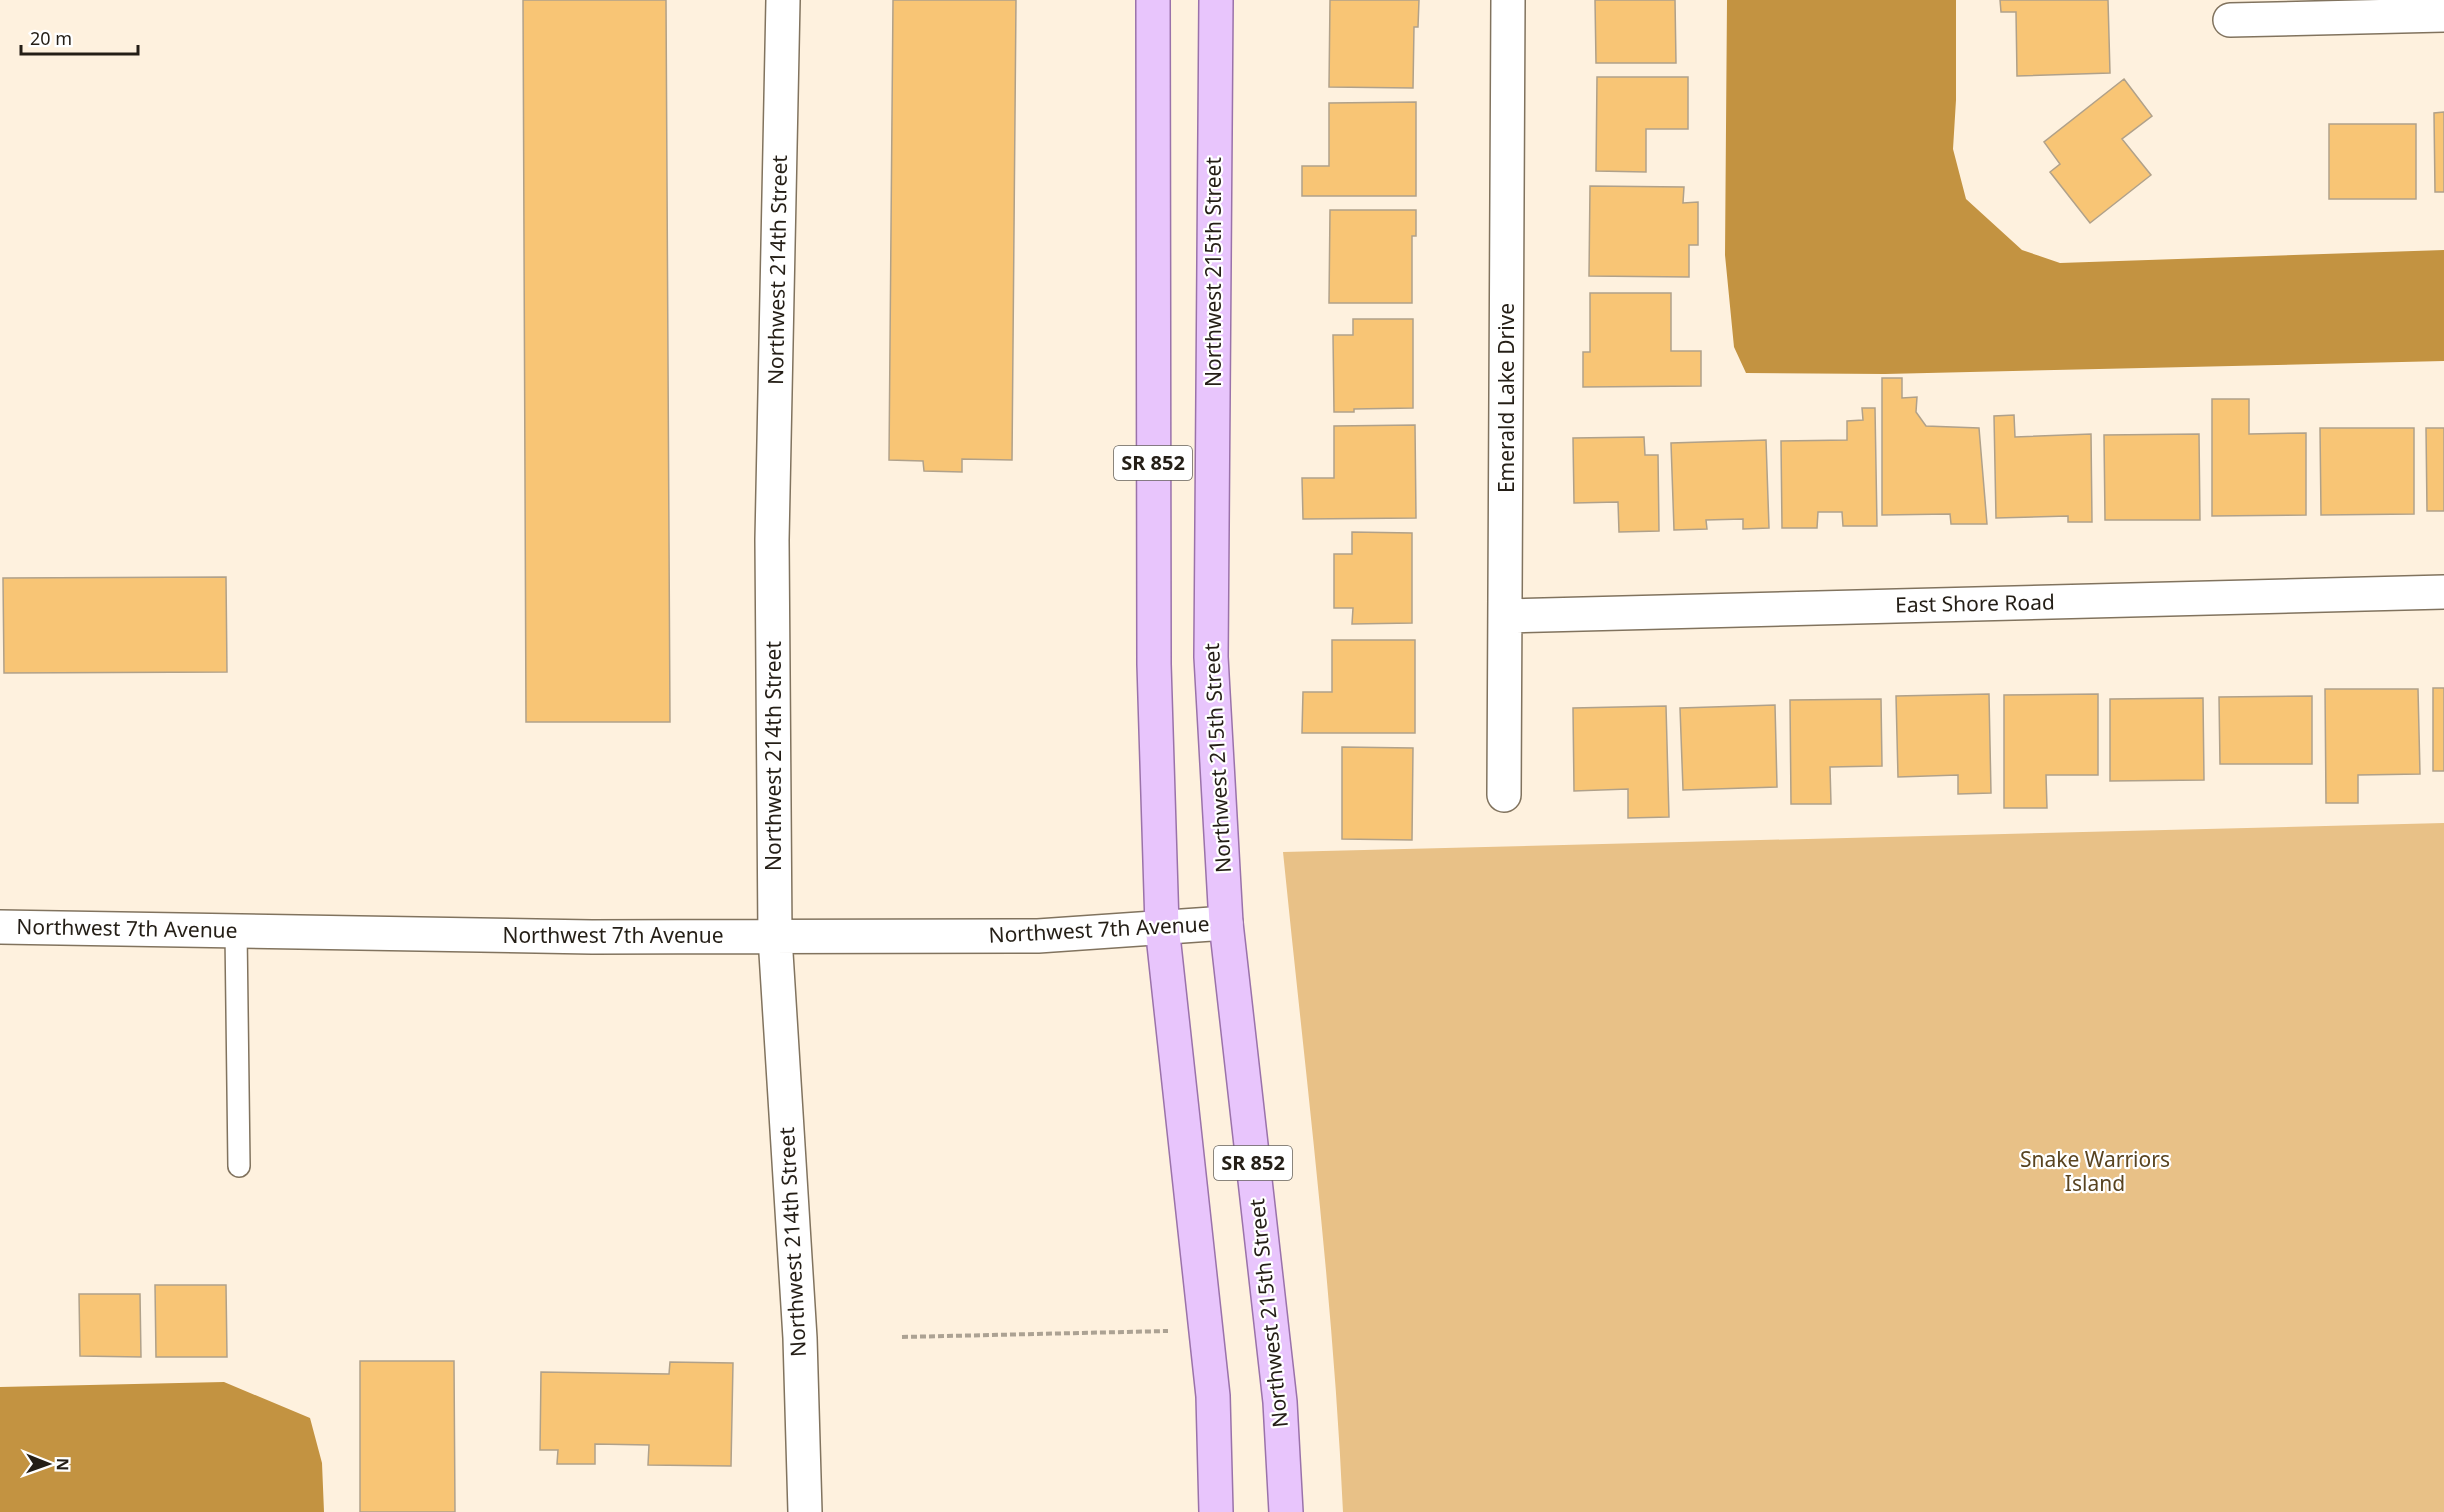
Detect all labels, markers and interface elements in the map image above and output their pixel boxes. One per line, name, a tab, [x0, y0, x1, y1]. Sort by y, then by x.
scale bar	[21, 18, 138, 56]
text: 20 m	[30, 26, 72, 50]
street label: Northwest 214th Street	[761, 154, 793, 385]
street label: Northwest 215th Street	[1199, 157, 1227, 387]
street label: Emerald Lake Drive	[1492, 303, 1520, 493]
road number: SR 852	[1114, 446, 1192, 480]
street label: East Shore Road	[1895, 588, 2055, 618]
street label: Northwest 214th Street	[759, 641, 787, 871]
street label: Northwest 215th Street	[1197, 642, 1237, 874]
street label: Northwest 7th Avenue	[988, 909, 1210, 949]
street label: Northwest 7th Avenue	[16, 912, 238, 944]
street label: Northwest 7th Avenue	[502, 921, 724, 949]
street label: Northwest 214th Street	[772, 1126, 812, 1358]
park label: Snake Warriors Island	[2020, 1145, 2170, 1197]
road number: SR 852	[1214, 1146, 1292, 1180]
street label: Northwest 215th Street	[1242, 1197, 1294, 1429]
north arrow	[18, 1434, 78, 1494]
text: N	[52, 1458, 74, 1471]

